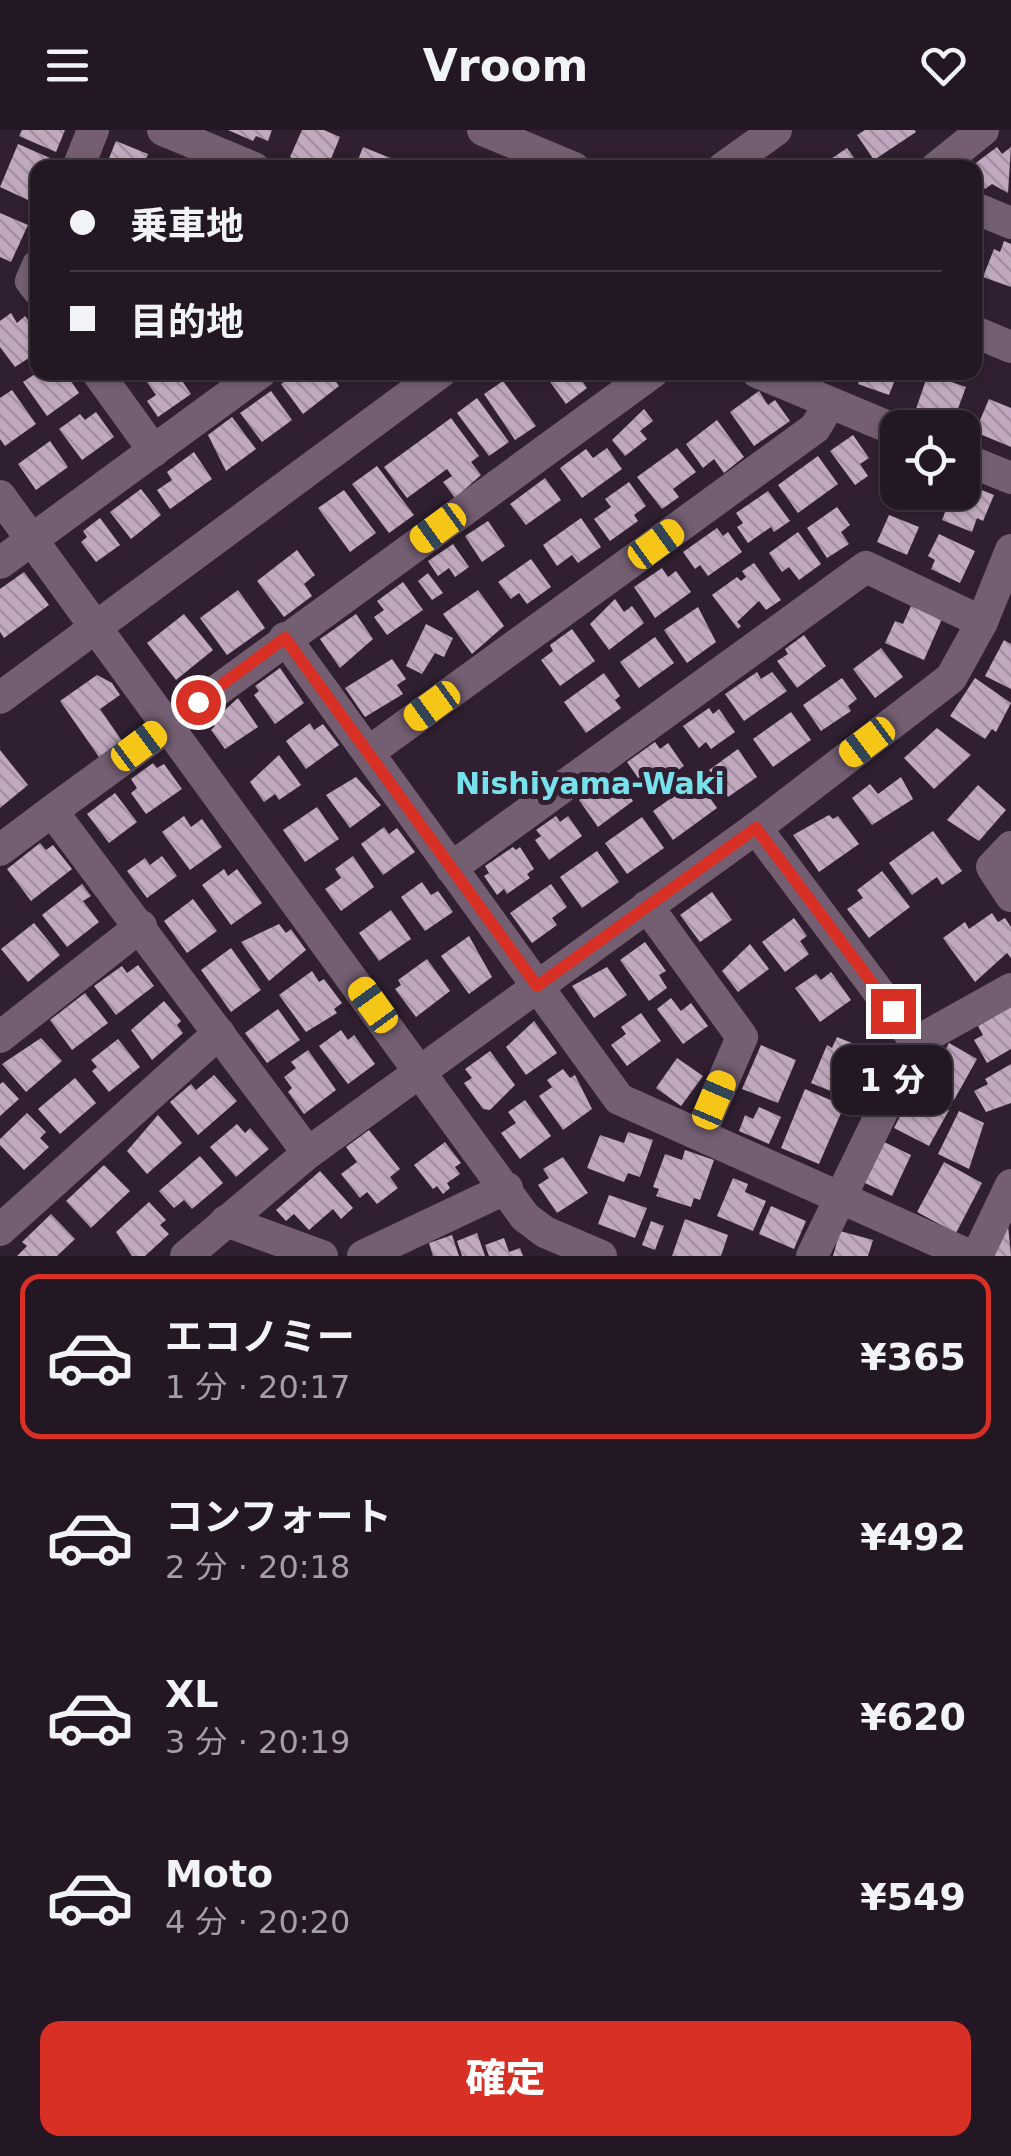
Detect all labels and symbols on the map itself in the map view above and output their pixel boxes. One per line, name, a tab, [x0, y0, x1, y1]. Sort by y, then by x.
car	[405, 498, 471, 558]
car	[623, 514, 689, 574]
car	[399, 676, 465, 736]
route start	[176, 680, 221, 725]
car	[834, 712, 900, 772]
car	[106, 716, 172, 776]
district label: Nishiyama-Waki	[455, 766, 725, 801]
car	[343, 972, 403, 1038]
route end	[871, 989, 916, 1034]
callout: 1 分	[833, 1046, 953, 1116]
car	[688, 1067, 740, 1133]

